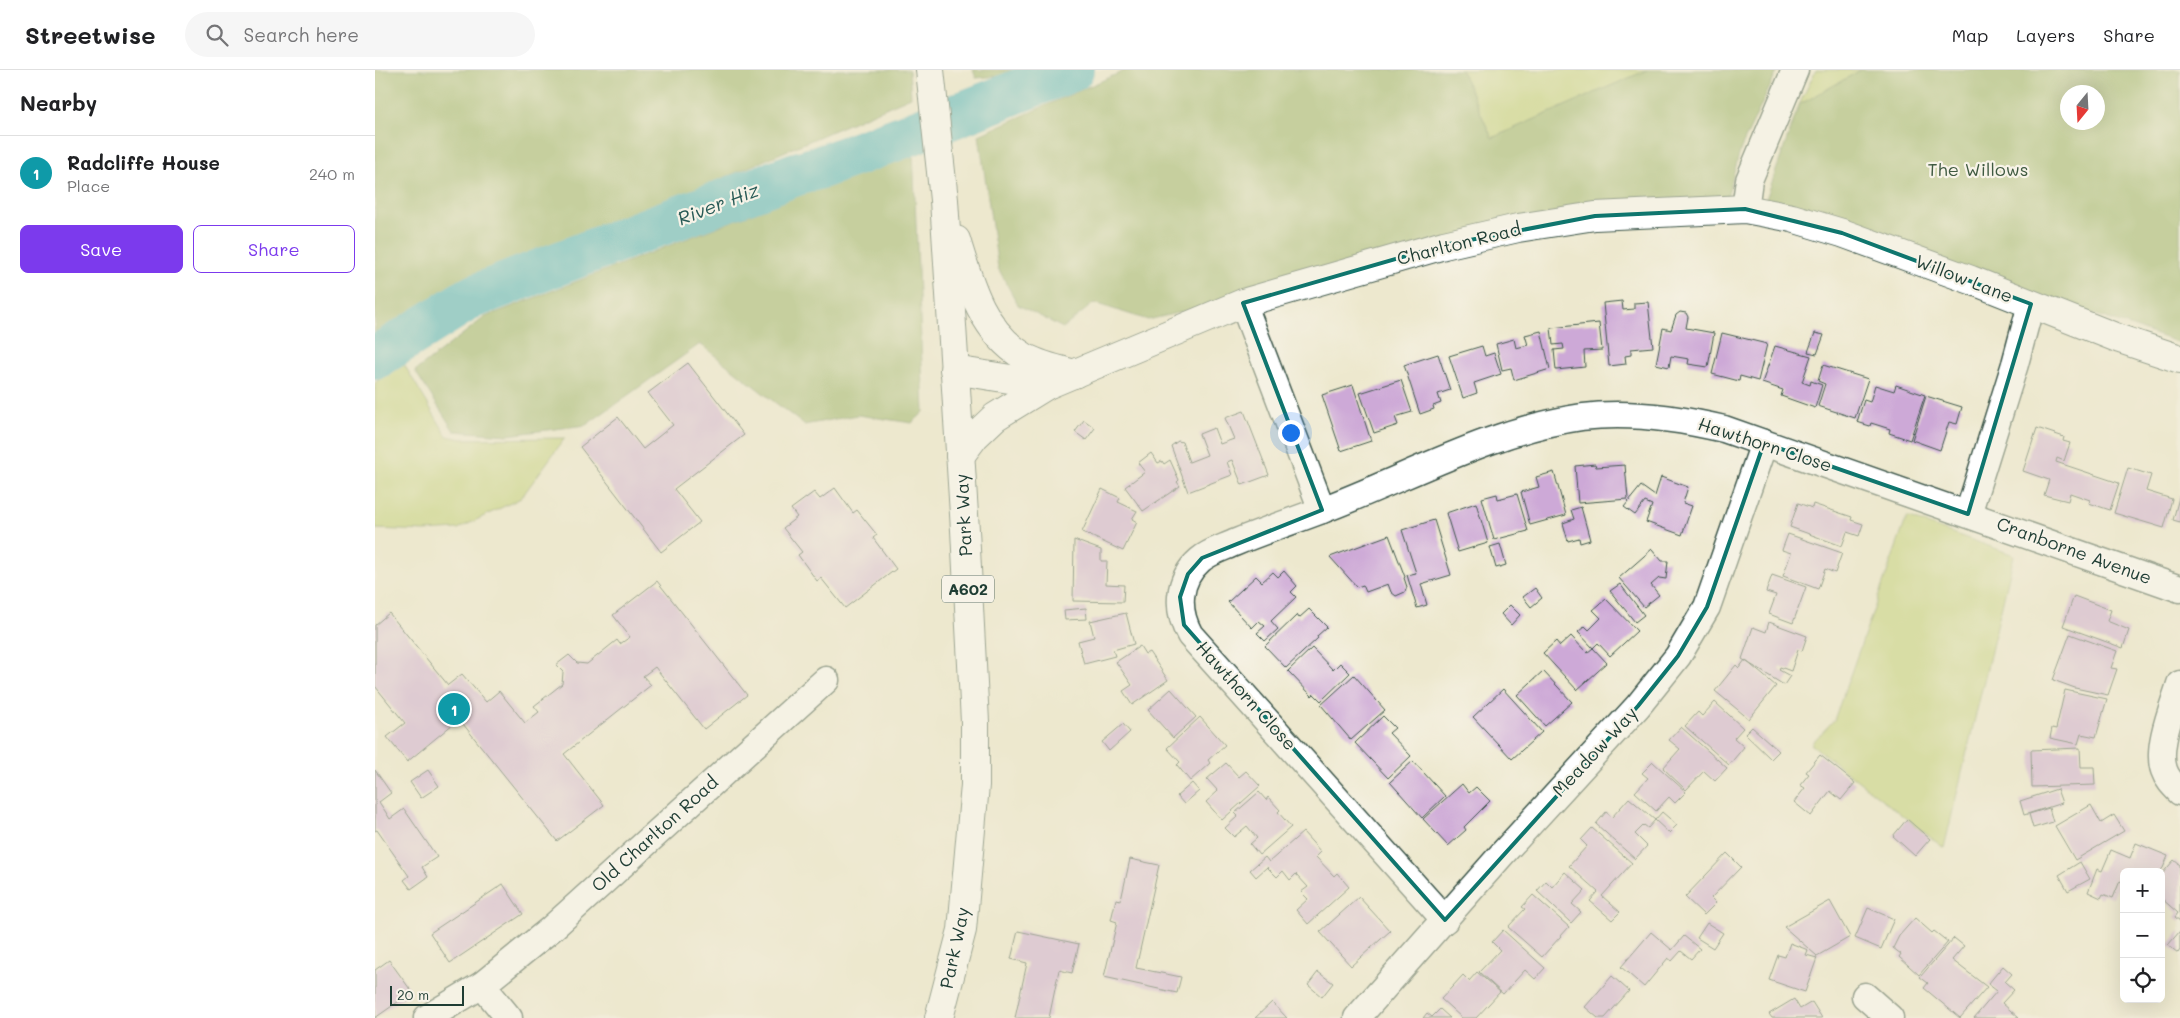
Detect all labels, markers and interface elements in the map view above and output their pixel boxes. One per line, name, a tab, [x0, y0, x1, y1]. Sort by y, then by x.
search box	[185, 12, 535, 57]
text: Streetwise	[25, 19, 155, 50]
icon: search	[203, 21, 231, 49]
text: Search here	[243, 22, 359, 47]
text: Map	[1952, 23, 1988, 47]
text: Layers	[2016, 23, 2075, 47]
text: Share	[2103, 23, 2155, 47]
north arrow	[2060, 85, 2105, 130]
text: Nearby	[20, 89, 97, 116]
text: Radcliffe House	[67, 150, 220, 175]
park label: The Willows	[1928, 157, 2028, 181]
text: 1	[32, 163, 40, 184]
text: 240 m	[309, 163, 355, 184]
text: Place	[67, 175, 110, 196]
water label: River Hiz	[673, 176, 763, 230]
street label: Charlton Road	[1394, 216, 1523, 270]
button: Save	[20, 225, 183, 273]
button: Share	[193, 225, 355, 273]
street label: Willow Lane	[1912, 248, 2017, 308]
street label: Hawthorn Close	[1695, 411, 1835, 477]
your location	[1278, 420, 1304, 446]
street label: Park Way	[949, 473, 977, 557]
street label: Cranborne Avenue	[1993, 511, 2155, 589]
road number: A602	[942, 576, 994, 602]
street label: Hawthorn Close	[1191, 635, 1302, 755]
pin: 1	[438, 690, 470, 728]
street label: Meadow Way	[1546, 701, 1642, 802]
street label: Old Charlton Road	[586, 770, 723, 897]
map controls	[2120, 868, 2165, 1003]
button: +	[2120, 868, 2165, 913]
street label: Park Way	[934, 905, 974, 991]
button: −	[2120, 913, 2165, 958]
button: locate	[2120, 958, 2165, 1003]
scale bar	[390, 983, 464, 1006]
text: 20 m	[397, 985, 429, 1004]

